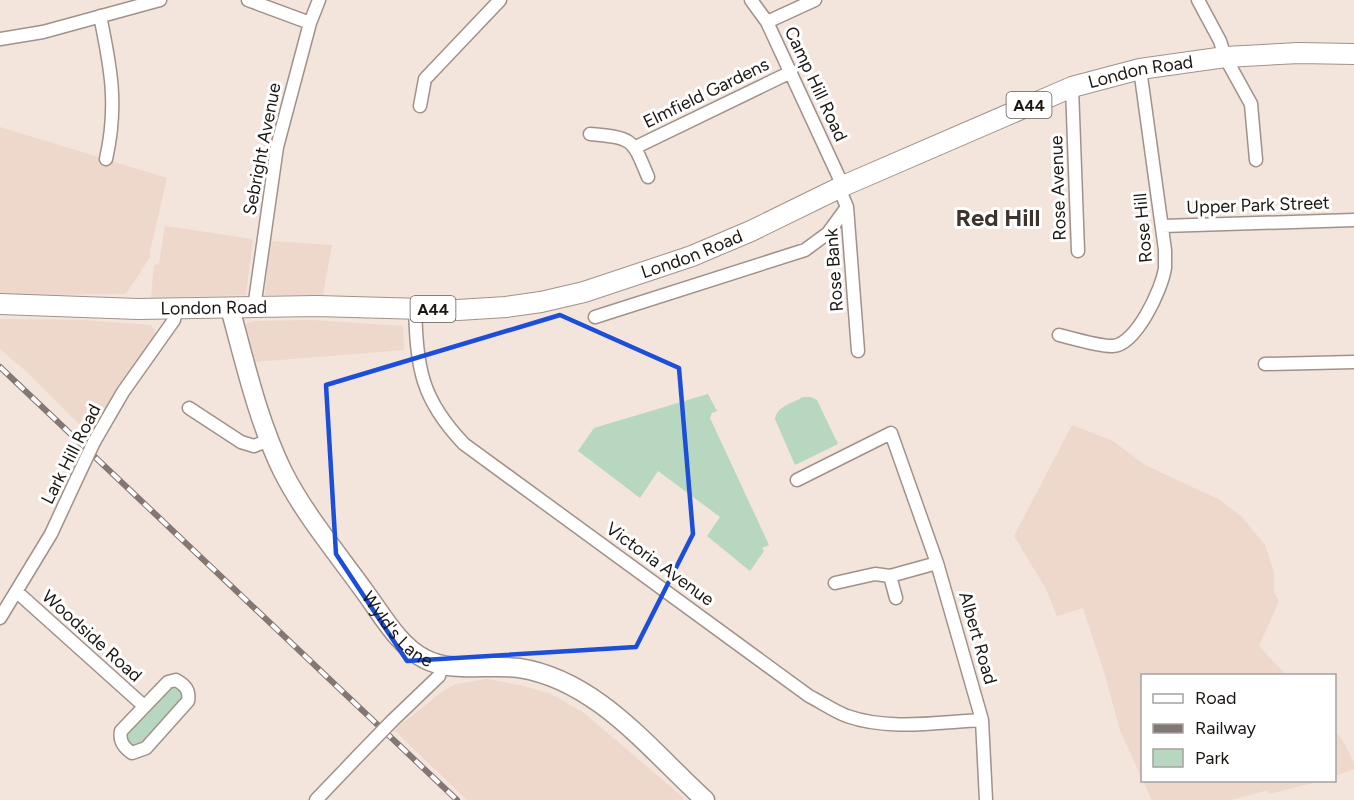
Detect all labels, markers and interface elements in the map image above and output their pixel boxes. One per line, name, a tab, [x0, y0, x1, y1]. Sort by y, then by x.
street label: Camp Hill Road	[780, 23, 852, 145]
street label: London Road	[1086, 51, 1195, 93]
street label: Elmfield Gardens	[639, 53, 773, 133]
street label: Sebright Avenue	[238, 81, 286, 217]
road number: A44	[1006, 92, 1052, 118]
street label: Rose Avenue	[1045, 135, 1071, 241]
street label: Upper Park Street	[1186, 191, 1330, 218]
street label: Rose Hill	[1129, 192, 1157, 264]
district label: Red Hill	[956, 203, 1040, 232]
street label: London Road	[638, 225, 746, 283]
street label: Rose Bank	[820, 227, 848, 312]
street label: London Road	[160, 296, 268, 320]
road number: A44	[410, 296, 456, 322]
street label: Lark Hill Road	[36, 400, 106, 508]
street label: Victoria Avenue	[602, 517, 719, 611]
street label: Woodside Road	[38, 585, 146, 687]
street label: Wyld's Lane	[357, 587, 436, 672]
street label: Albert Road	[954, 589, 1002, 687]
legend	[1141, 674, 1336, 782]
text: Road	[1195, 687, 1236, 709]
text: Railway	[1195, 717, 1257, 739]
text: Park	[1195, 747, 1230, 769]

